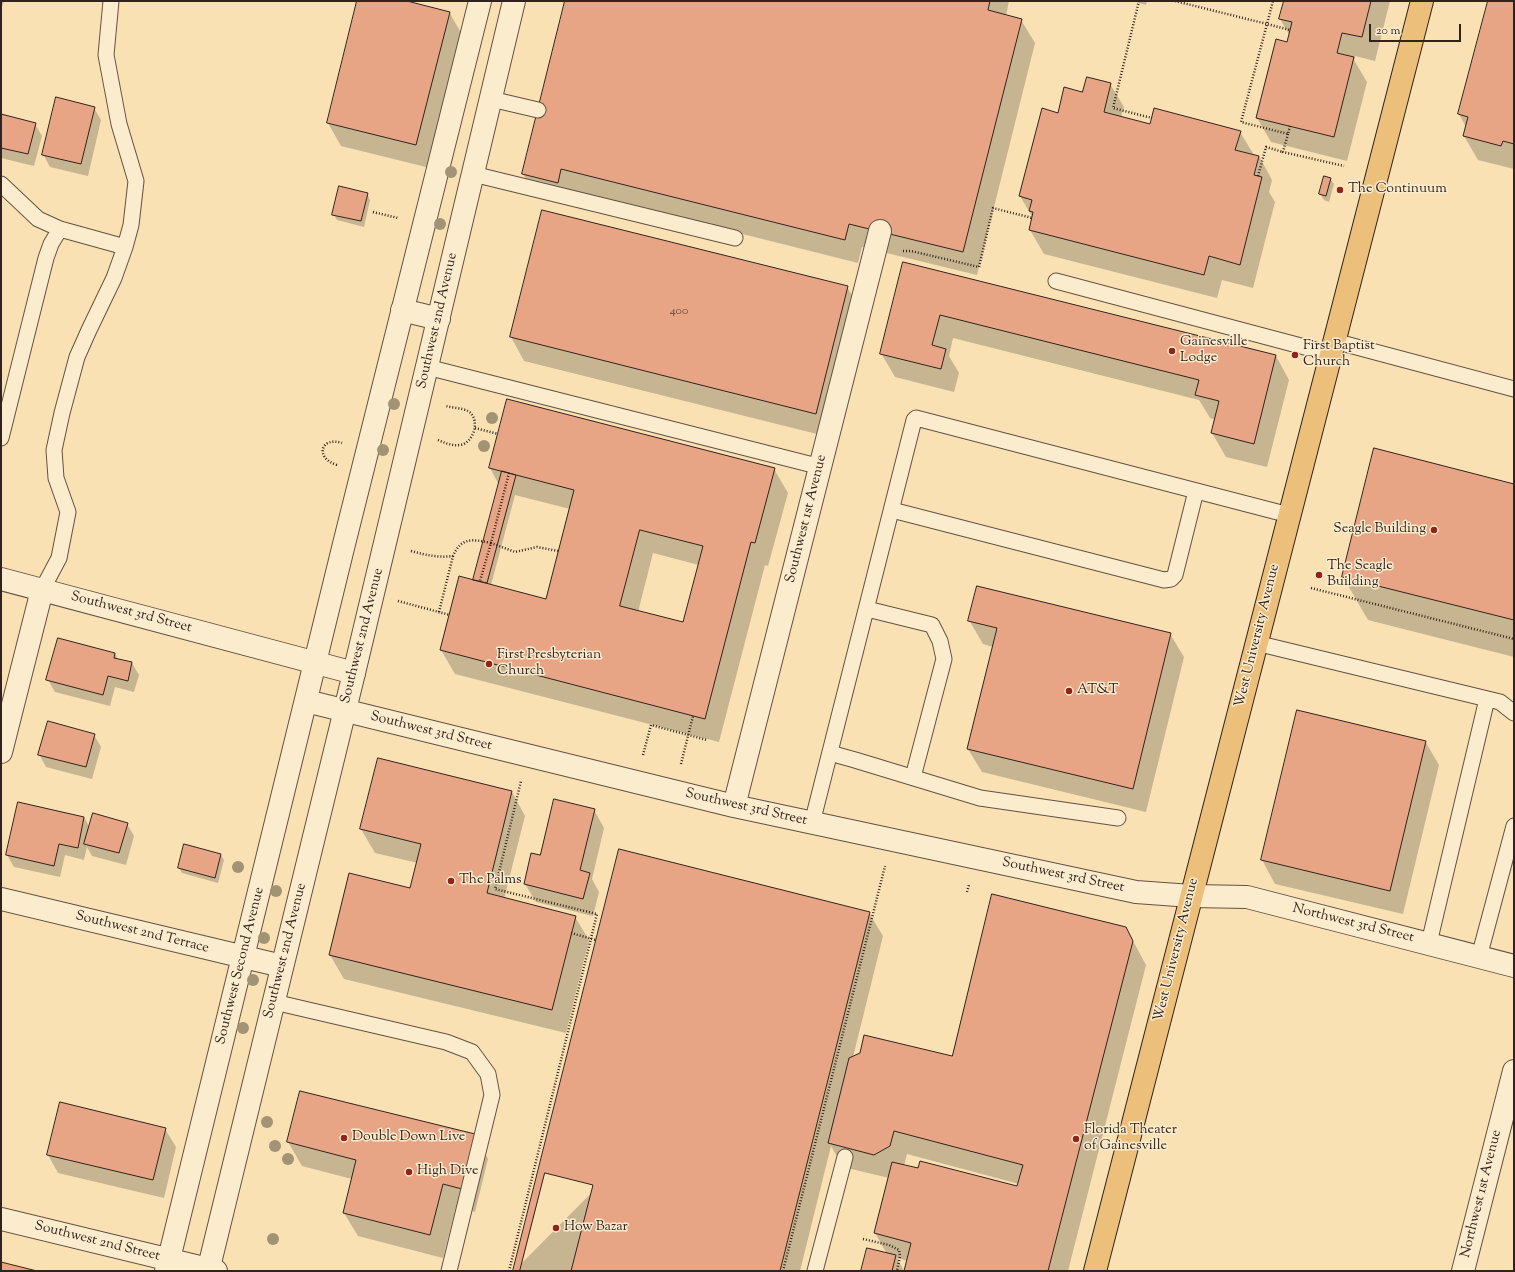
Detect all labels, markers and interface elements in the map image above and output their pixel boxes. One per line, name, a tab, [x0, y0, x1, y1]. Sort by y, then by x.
scale bar	[1371, 16, 1463, 42]
text: 20 m	[1376, 22, 1400, 40]
place label: The Continuum	[1348, 182, 1447, 198]
marker: The Continuum	[1335, 185, 1345, 195]
street label: Southwest 2nd Avenue	[414, 251, 462, 391]
house number: 400	[670, 305, 688, 319]
place label: Gainesville Lodge	[1180, 335, 1248, 368]
place label: First Baptist Church	[1303, 339, 1375, 372]
marker: Gainesville Lodge	[1167, 346, 1177, 356]
marker: First Baptist Church	[1290, 350, 1300, 360]
street label: Southwest 1st Avenue	[783, 453, 831, 585]
place label: Seagle Building	[1333, 522, 1426, 538]
marker: Seagle Building	[1429, 525, 1439, 535]
place label: The Seagle Building	[1327, 559, 1393, 592]
street label: West University Avenue	[1232, 563, 1284, 709]
street label: Southwest 2nd Avenue	[338, 566, 388, 706]
marker: The Seagle Building	[1314, 570, 1324, 580]
street label: Southwest 3rd Street	[69, 589, 193, 637]
place label: First Presbyterian Church	[497, 648, 601, 680]
marker: First Presbyterian Church	[484, 659, 494, 669]
place label: AT&T	[1077, 683, 1118, 699]
marker: AT&T	[1064, 686, 1074, 696]
street label: Southwest 3rd Street	[369, 709, 493, 755]
street label: Southwest 3rd Street	[683, 786, 809, 830]
street label: Southwest 3rd Street	[1000, 855, 1126, 897]
place label: The Palms	[459, 873, 522, 889]
marker: The Palms	[446, 876, 456, 886]
street label: West University Avenue	[1151, 877, 1203, 1023]
street label: Southwest 2nd Avenue	[261, 881, 311, 1021]
street label: Southwest Second Avenue	[213, 886, 269, 1046]
street label: Northwest 3rd Street	[1291, 901, 1415, 947]
street label: Southwest 2nd Terrace	[73, 908, 211, 958]
place label: Florida Theater of Gainesville	[1084, 1123, 1177, 1156]
street label: Northwest 1st Avenue	[1458, 1128, 1506, 1260]
place label: Double Down Live	[352, 1130, 465, 1146]
marker: Double Down Live	[339, 1133, 349, 1143]
marker: Florida Theater of Gainesville	[1071, 1134, 1081, 1144]
place label: High Dive	[417, 1164, 478, 1180]
marker: High Dive	[404, 1167, 414, 1177]
street label: Southwest 2nd Street	[33, 1218, 161, 1266]
place label: How Bazar	[564, 1220, 628, 1236]
marker: How Bazar	[551, 1223, 561, 1233]

